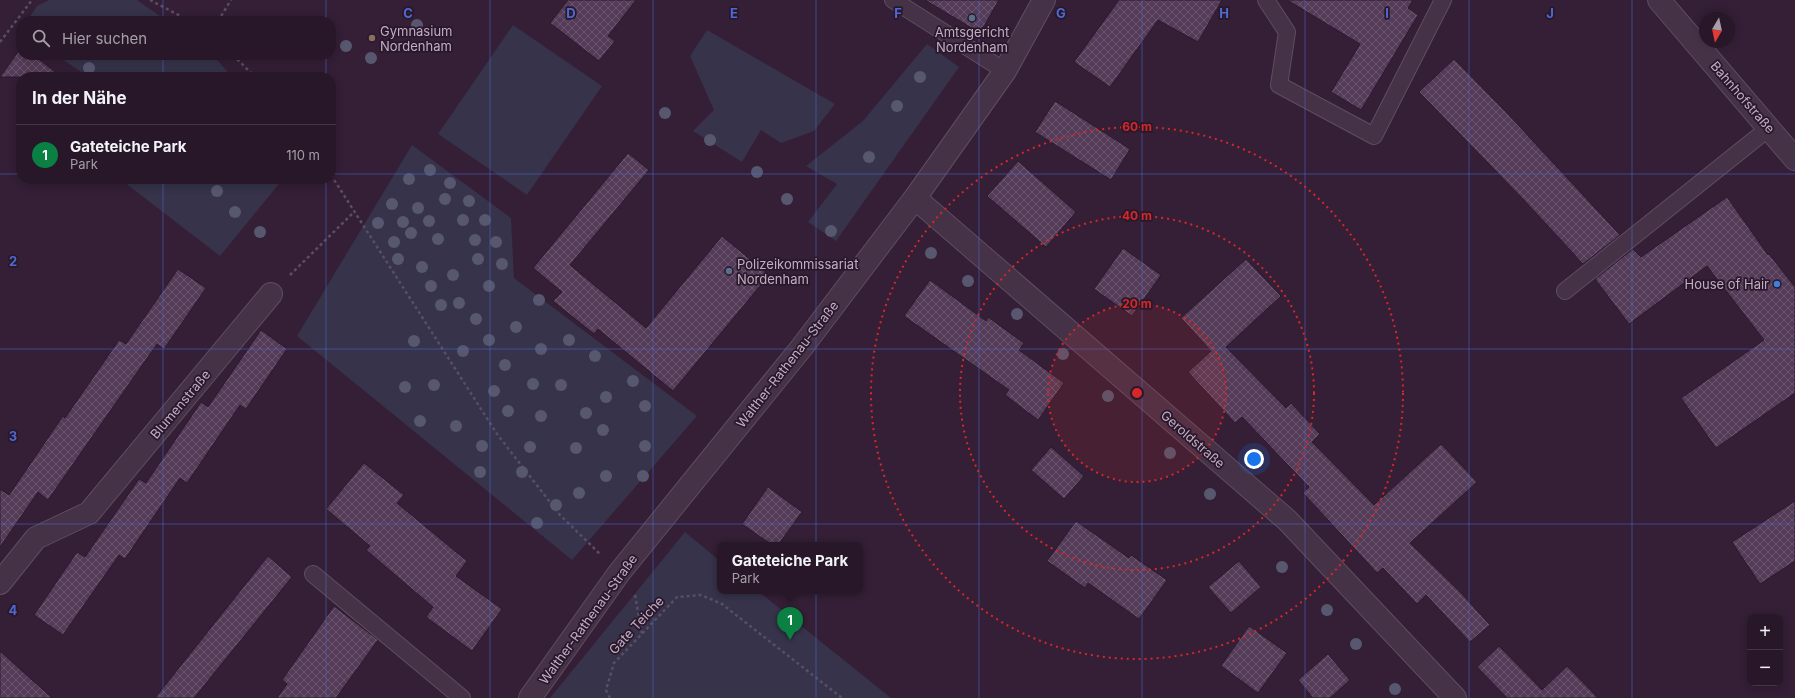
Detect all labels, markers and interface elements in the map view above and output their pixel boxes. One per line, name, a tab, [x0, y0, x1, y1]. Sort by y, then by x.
text: C	[403, 5, 413, 21]
text: D	[566, 5, 576, 21]
text: E	[730, 5, 738, 21]
text: F	[894, 5, 902, 21]
text: G	[1056, 5, 1066, 21]
text: H	[1219, 5, 1229, 21]
text: I	[1385, 5, 1389, 21]
text: J	[1546, 5, 1554, 21]
north arrow	[1699, 12, 1735, 48]
marker: Amtsgericht Nordenham	[967, 13, 977, 23]
search box	[16, 16, 336, 60]
place label: Gymnasium Nordenham	[380, 23, 452, 54]
place label: Amtsgericht Nordenham	[935, 24, 1009, 55]
icon: search	[30, 27, 52, 49]
text: Hier suchen	[62, 29, 147, 48]
marker: Gymnasium Nordenham	[367, 33, 377, 43]
street label: Bahnhofstraße	[1707, 58, 1779, 136]
text: In der Nähe	[32, 88, 127, 108]
text: 60 m	[1122, 119, 1152, 134]
text: Gateteiche Park	[70, 137, 187, 156]
text: 1	[42, 147, 48, 163]
text: 110 m	[286, 147, 320, 163]
text: Park	[70, 156, 98, 172]
text: 40 m	[1122, 208, 1152, 223]
text: 2	[9, 253, 17, 269]
place label: Polizeikommissariat Nordenham	[737, 256, 858, 287]
marker: Polizeikommissariat Nordenham	[724, 266, 734, 276]
place label: House of Hair	[1684, 276, 1769, 292]
marker: House of Hair	[1772, 279, 1782, 289]
text: 20 m	[1122, 296, 1152, 311]
street label: Walther-Rathenau-Straße	[733, 297, 841, 431]
street label: Blumenstraße	[147, 366, 213, 442]
centre of rings	[1130, 386, 1144, 400]
street label: Geroldstraße	[1158, 407, 1228, 471]
text: 3	[9, 428, 17, 444]
your location	[1244, 449, 1264, 469]
popup	[717, 542, 863, 594]
street label: Walther-Rathenau-Straße	[536, 551, 640, 687]
text: Gateteiche Park	[732, 551, 848, 570]
text: Park	[732, 570, 760, 586]
street label: Gate Teiche	[605, 593, 667, 657]
text: 4	[9, 602, 18, 618]
pin: 1	[777, 607, 803, 640]
map controls	[1747, 614, 1783, 686]
button: +	[1747, 614, 1783, 650]
button: −	[1747, 650, 1783, 686]

